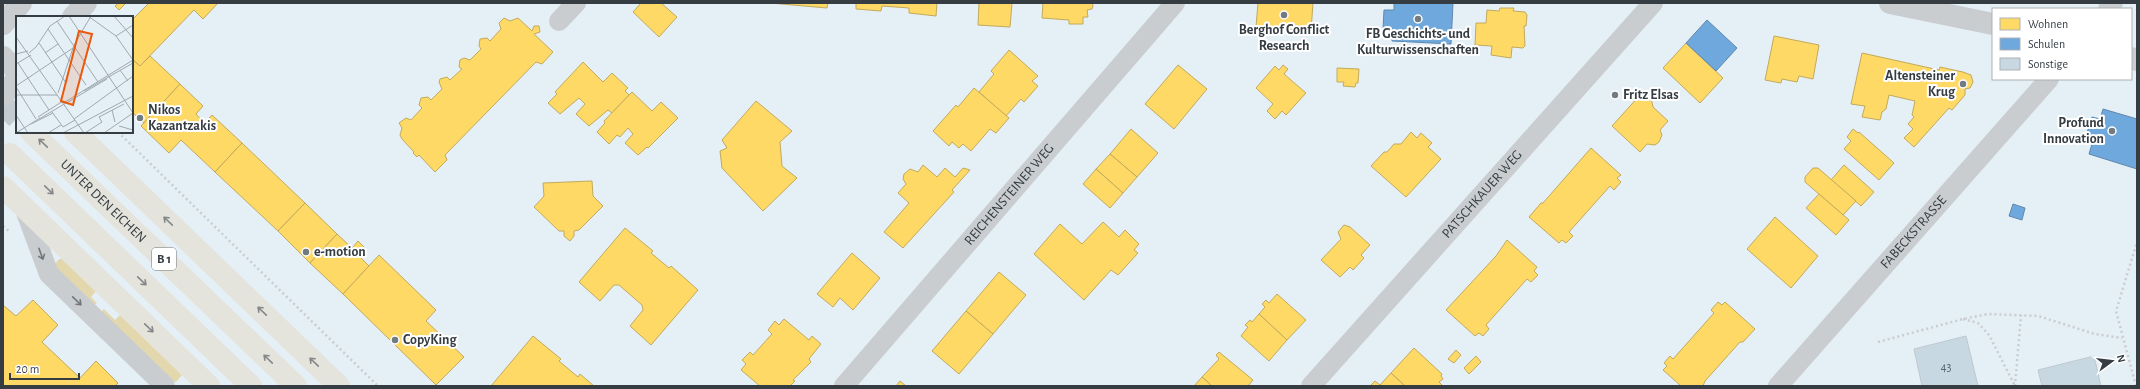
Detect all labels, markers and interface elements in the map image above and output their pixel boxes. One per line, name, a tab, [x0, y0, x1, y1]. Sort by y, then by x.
legend	[1992, 8, 2132, 80]
marker: Berghof Conflict Research	[1279, 10, 1289, 20]
marker: FB Geschichts- und Kulturwissenschaften	[1413, 14, 1423, 24]
inset map	[16, 16, 133, 133]
text: Wohnen	[2028, 18, 2068, 30]
place label: Berghof Conflict Research	[1239, 23, 1330, 53]
place label: FB Geschichts- und Kulturwissenschaften	[1357, 27, 1479, 57]
text: Schulen	[2028, 38, 2065, 50]
text: Sonstige	[2028, 58, 2068, 70]
place label: Altensteiner Krug	[1885, 69, 1956, 99]
marker: Altensteiner Krug	[1958, 79, 1968, 89]
place label: Fritz Elsas	[1623, 88, 1679, 102]
marker: Fritz Elsas	[1610, 90, 1620, 100]
place label: Nikos Kazantzakis	[148, 103, 216, 133]
marker: Nikos Kazantzakis	[135, 113, 145, 123]
place label: Profund Innovation	[2043, 116, 2105, 146]
marker: Profund Innovation	[2107, 126, 2117, 136]
one-way arrow	[38, 138, 48, 148]
street label: REICHENSTEINER WEG	[962, 141, 1057, 248]
street label: PATSCHKAUER WEG	[1439, 148, 1525, 241]
street label: UNTER DEN EICHEN	[58, 157, 149, 245]
one-way arrow	[43, 186, 54, 195]
street label: FABECKSTRASSE	[1878, 193, 1950, 271]
one-way arrow	[163, 216, 173, 226]
place label: e-motion	[314, 245, 366, 259]
one-way arrow	[38, 247, 46, 259]
marker: e-motion	[301, 247, 311, 257]
road number: B 1	[152, 248, 176, 270]
one-way arrow	[137, 276, 147, 285]
one-way arrow	[72, 296, 82, 306]
one-way arrow	[257, 306, 267, 316]
one-way arrow	[144, 323, 154, 332]
place label: CopyKing	[403, 333, 457, 347]
marker: CopyKing	[390, 335, 400, 345]
north arrow	[2092, 341, 2132, 381]
text: N	[2115, 353, 2127, 364]
one-way arrow	[263, 354, 273, 364]
scale bar	[10, 355, 79, 381]
one-way arrow	[309, 357, 319, 367]
house number: 43	[1941, 361, 1951, 373]
text: 20 m	[16, 363, 39, 375]

